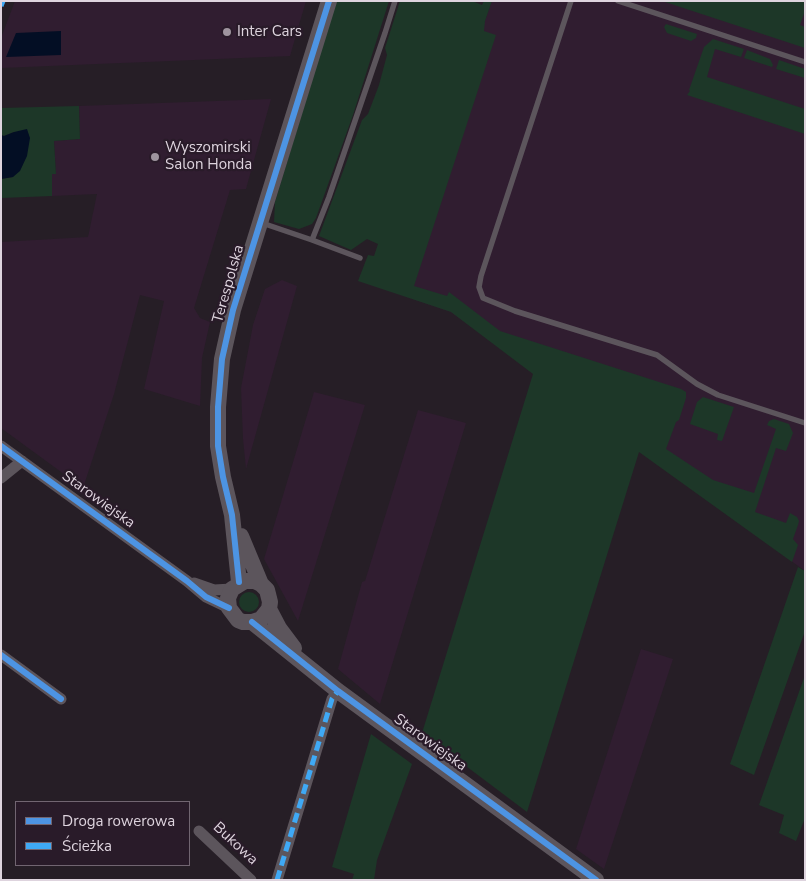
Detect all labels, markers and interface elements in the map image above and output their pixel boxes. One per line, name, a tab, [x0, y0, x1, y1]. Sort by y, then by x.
place label: Inter Cars	[237, 23, 302, 41]
marker: Inter Cars	[221, 26, 233, 38]
place label: Wyszomirski Salon Honda	[165, 139, 252, 174]
marker: Wyszomirski Salon Honda	[149, 151, 161, 163]
street label: Terespolska	[209, 243, 249, 325]
street label: Starowiejska	[58, 467, 138, 533]
street label: Starowiejska	[390, 710, 470, 776]
legend	[15, 801, 190, 866]
text: Droga rowerowa	[62, 811, 175, 831]
street label: Bukowa	[209, 819, 261, 869]
text: Ścieżka	[62, 836, 112, 856]

